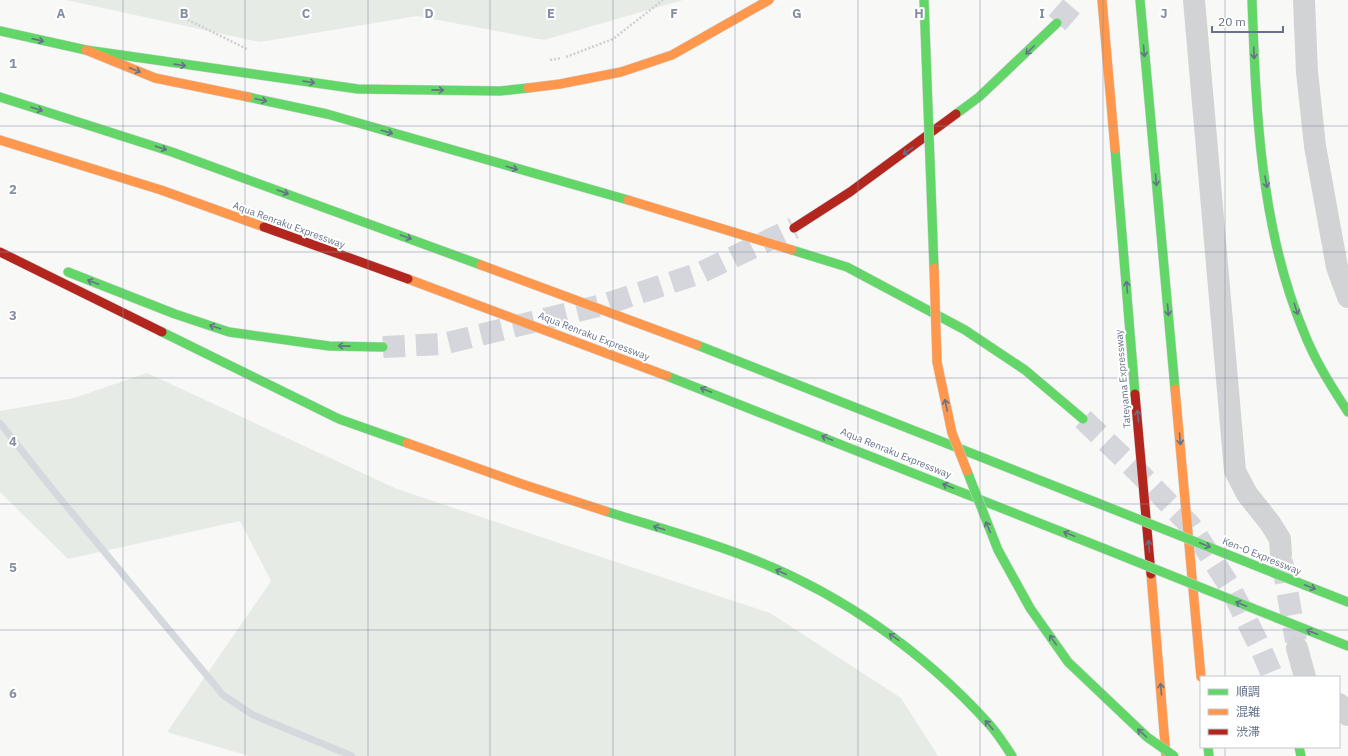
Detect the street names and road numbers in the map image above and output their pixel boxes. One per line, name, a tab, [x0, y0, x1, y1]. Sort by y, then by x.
street label: Aqua Renraku Expressway	[231, 199, 347, 251]
street label: Aqua Renraku Expressway	[536, 309, 652, 363]
street label: Tateyama Expressway	[1112, 329, 1134, 429]
street label: Aqua Renraku Expressway	[839, 425, 953, 481]
street label: Ken-O Expressway	[1221, 534, 1303, 578]

